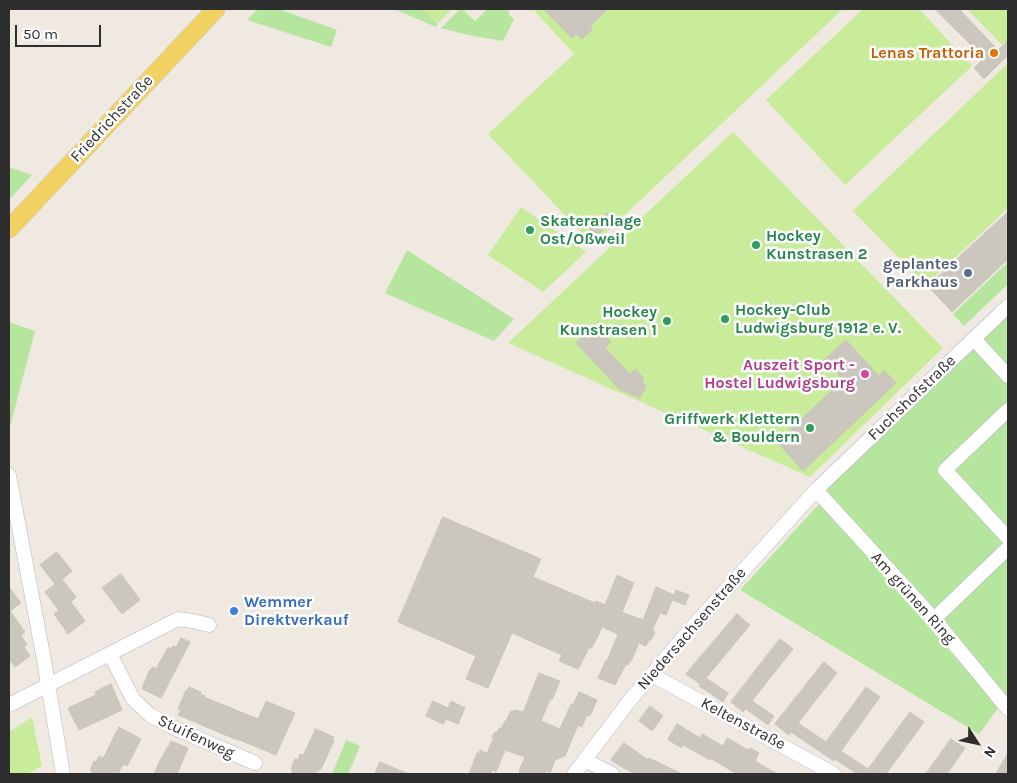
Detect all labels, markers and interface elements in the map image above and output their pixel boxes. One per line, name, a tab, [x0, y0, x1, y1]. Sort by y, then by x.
scale bar	[18, 15, 104, 47]
text: 50 m	[23, 25, 58, 43]
place label: Lenas Trattoria	[870, 43, 984, 63]
marker: Lenas Trattoria	[988, 47, 1000, 59]
street label: Friedrichstraße	[67, 71, 157, 167]
place label: Skateranlage Ost/Oßweil	[540, 211, 641, 249]
marker: Skateranlage Ost/Oßweil	[524, 224, 536, 236]
place label: Hockey Kunstrasen 2	[766, 226, 867, 264]
marker: Hockey Kunstrasen 2	[750, 239, 762, 251]
place label: geplantes Parkhaus	[883, 254, 958, 292]
marker: geplantes Parkhaus	[962, 267, 974, 279]
place label: Hockey-Club Ludwigsburg 1912 e. V.	[735, 300, 901, 338]
place label: Hockey Kunstrasen 1	[560, 302, 657, 340]
marker: Hockey-Club Ludwigsburg 1912 e. V.	[719, 313, 731, 325]
marker: Hockey Kunstrasen 1	[661, 315, 673, 327]
street label: Fuchshofstraße	[864, 351, 960, 445]
place label: Auszeit Sport - Hostel Ludwigsburg	[704, 355, 855, 393]
marker: Auszeit Sport - Hostel Ludwigsburg	[859, 368, 871, 380]
place label: Griffwerk Klettern & Bouldern	[664, 409, 800, 447]
marker: Griffwerk Klettern & Bouldern	[804, 422, 816, 434]
street label: Am grünen Ring	[867, 548, 959, 648]
street label: Niedersachsenstraße	[634, 564, 750, 694]
place label: Wemmer Direktverkauf	[244, 592, 349, 630]
marker: Wemmer Direktverkauf	[228, 605, 240, 617]
street label: Keltenstraße	[697, 694, 789, 754]
street label: Stuifenweg	[155, 711, 237, 763]
north arrow	[952, 718, 1002, 768]
text: N	[980, 743, 1000, 761]

